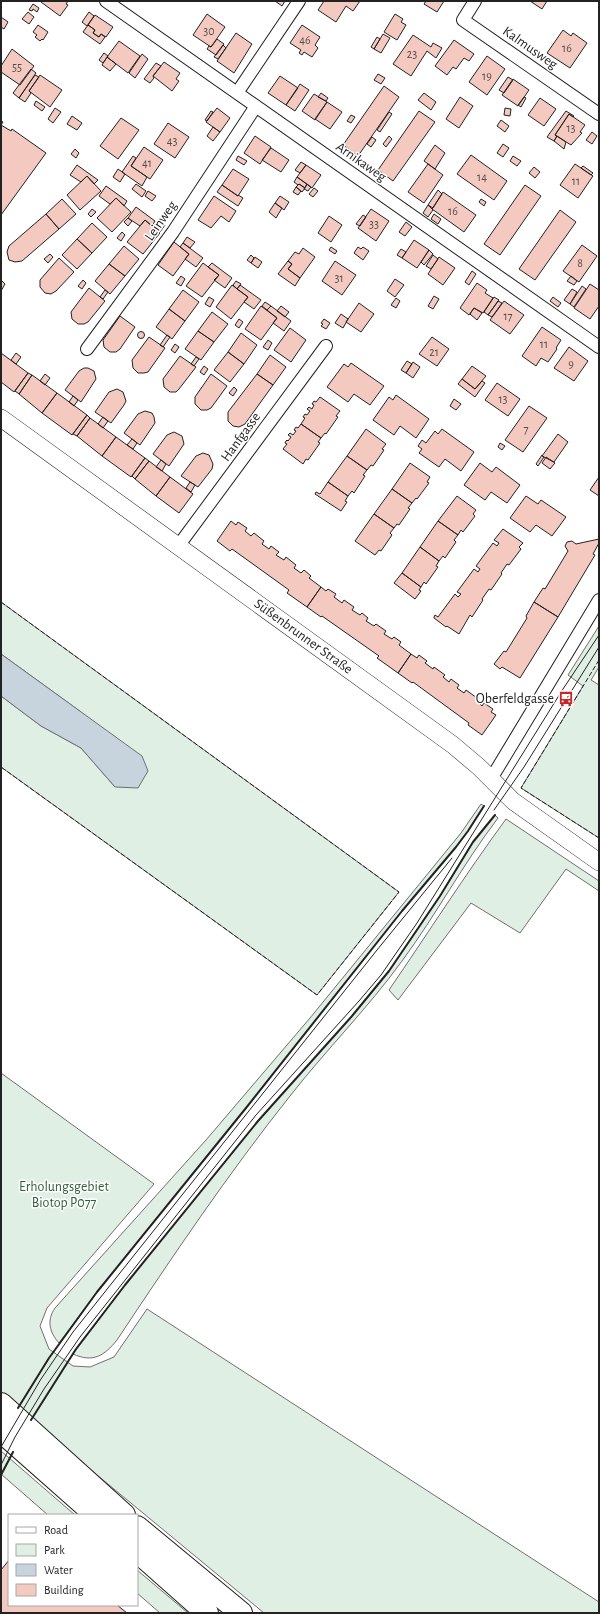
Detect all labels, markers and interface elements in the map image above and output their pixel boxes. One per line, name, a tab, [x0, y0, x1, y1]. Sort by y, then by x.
street label: Kalmusweg	[500, 24, 560, 72]
house number: 30	[203, 25, 215, 37]
house number: 46	[299, 34, 311, 46]
house number: 16	[562, 42, 572, 54]
house number: 23	[407, 48, 417, 60]
house number: 55	[12, 61, 22, 73]
house number: 19	[482, 70, 492, 82]
house number: 13	[566, 122, 576, 134]
house number: 43	[167, 135, 177, 147]
street label: Arnikaweg	[333, 140, 389, 184]
house number: 41	[142, 157, 152, 169]
house number: 14	[477, 171, 487, 183]
house number: 11	[572, 175, 580, 187]
street label: Leinweg	[142, 198, 180, 243]
house number: 16	[448, 205, 458, 217]
house number: 33	[369, 218, 379, 230]
house number: 8	[577, 257, 583, 269]
house number: 31	[334, 272, 344, 284]
house number: 17	[503, 310, 513, 322]
house number: 11	[540, 338, 548, 350]
house number: 21	[429, 346, 439, 358]
house number: 9	[568, 358, 574, 370]
house number: 13	[498, 393, 508, 405]
street label: Hanfgasse	[219, 410, 263, 464]
house number: 7	[523, 423, 529, 435]
street label: Süßenbrunner Straße	[251, 596, 355, 677]
bus stop icon: Oberfeldgasse	[557, 690, 575, 708]
place label: Oberfeldgasse	[476, 692, 554, 706]
park label: Erholungsgebiet Biotop P077	[19, 1180, 109, 1210]
legend	[8, 1514, 138, 1606]
text: Road	[44, 1524, 68, 1536]
text: Park	[44, 1544, 65, 1556]
text: Water	[44, 1564, 73, 1576]
text: Building	[44, 1584, 84, 1596]

